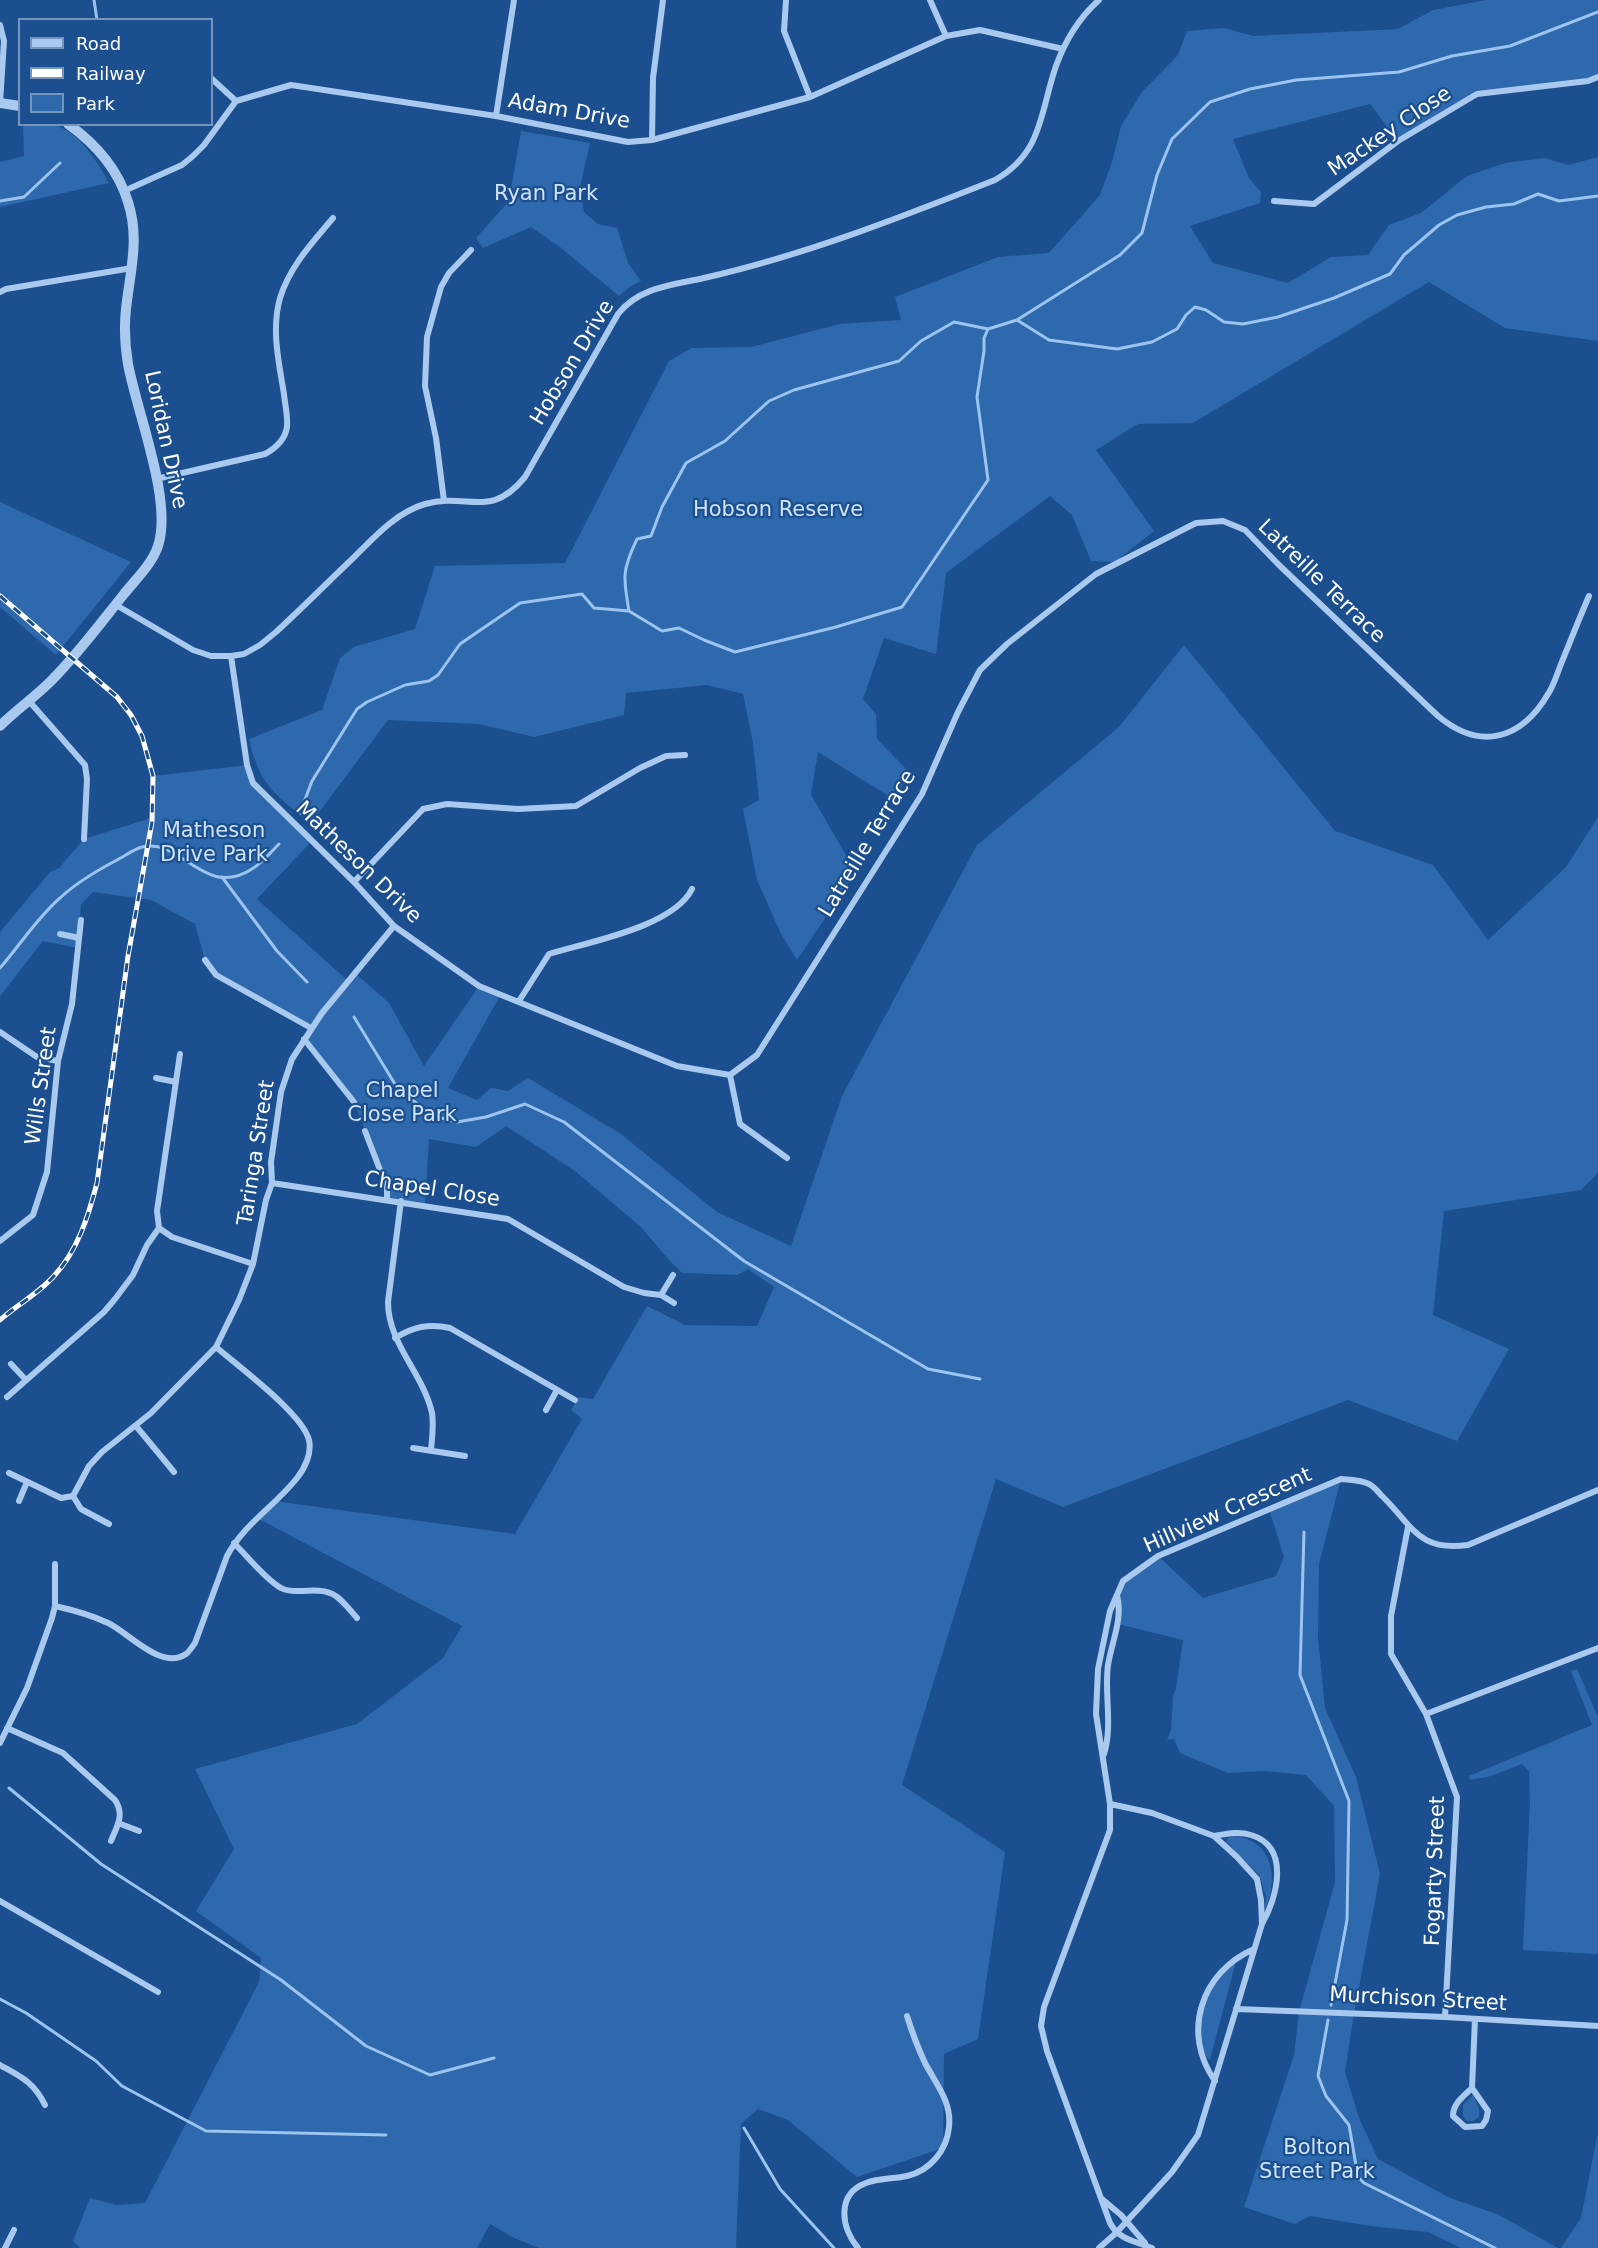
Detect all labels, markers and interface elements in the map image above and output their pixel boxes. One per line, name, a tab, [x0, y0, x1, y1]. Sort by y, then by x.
legend	[18, 18, 213, 126]
text: Road	[76, 33, 121, 54]
text: Railway	[76, 63, 146, 84]
street label: Mackey Close	[1324, 82, 1456, 182]
street label: Adam Drive	[506, 89, 632, 135]
text: Park	[76, 93, 115, 114]
park label: Ryan Park	[494, 182, 598, 208]
street label: Hobson Drive	[526, 296, 620, 430]
street label: Loridan Drive	[138, 369, 192, 511]
park label: Hobson Reserve	[693, 498, 863, 524]
street label: Latreille Terrace	[1252, 515, 1390, 649]
street label: Latreille Terrace	[814, 766, 922, 922]
street label: Matheson Drive	[290, 797, 426, 929]
park label: Matheson Drive Park	[160, 819, 268, 869]
street label: Wills Street	[21, 1025, 63, 1147]
street label: Taringa Street	[233, 1079, 281, 1227]
park label: Chapel Close Park	[347, 1079, 457, 1129]
street label: Chapel Close	[362, 1167, 502, 1213]
street label: Hillview Crescent	[1140, 1463, 1316, 1559]
street label: Fogarty Street	[1421, 1796, 1451, 1946]
street label: Murchison Street	[1329, 1983, 1507, 2017]
park label: Bolton Street Park	[1259, 2136, 1375, 2186]

